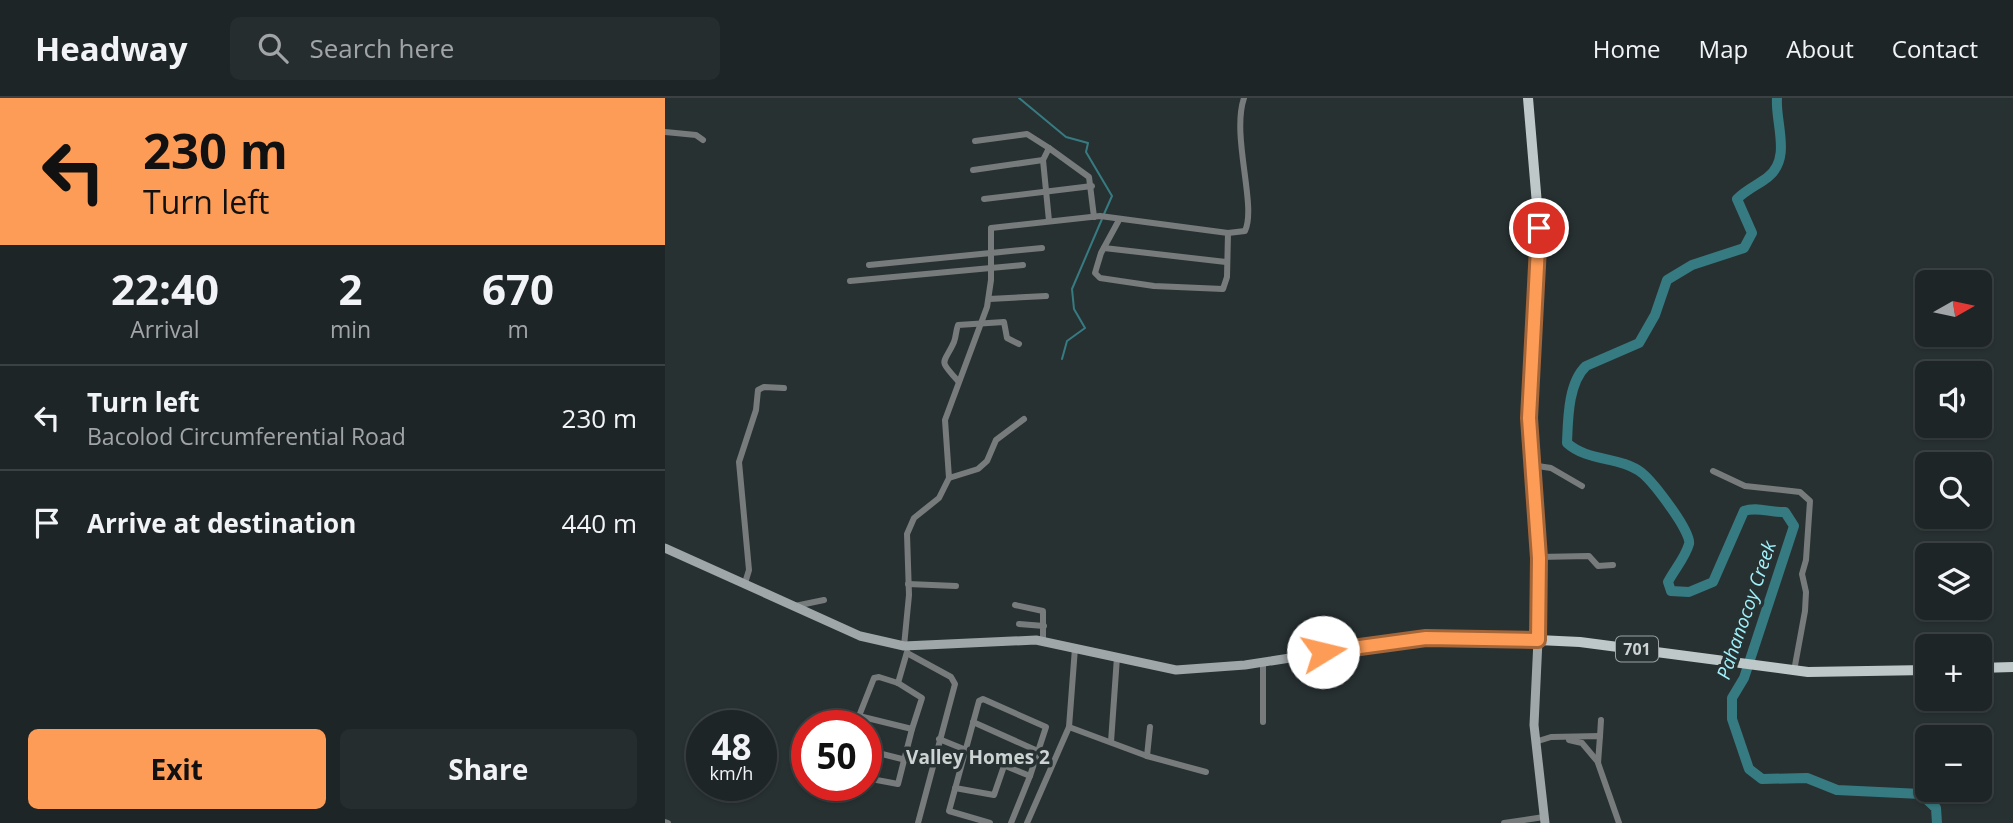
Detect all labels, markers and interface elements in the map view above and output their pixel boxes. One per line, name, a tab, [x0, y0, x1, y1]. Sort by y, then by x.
search box	[230, 17, 720, 80]
text: Headway	[35, 26, 188, 71]
icon: search	[254, 29, 292, 67]
text: Search here	[310, 30, 454, 66]
text: Home	[1593, 32, 1661, 65]
text: Map	[1699, 32, 1748, 65]
text: About	[1786, 32, 1854, 65]
text: Contact	[1892, 32, 1978, 65]
text: 230 m	[143, 117, 288, 183]
icon: left	[28, 126, 119, 217]
text: Turn left	[143, 180, 269, 223]
pin	[1509, 198, 1569, 258]
icon: arrive	[1520, 209, 1558, 247]
text: 22:40	[111, 260, 219, 317]
text: 2	[338, 260, 363, 317]
text: 670	[482, 260, 554, 317]
north arrow	[1915, 270, 1991, 346]
map controls	[1915, 270, 1992, 802]
text: Arrival	[130, 313, 200, 345]
text: min	[330, 313, 371, 345]
text: m	[507, 313, 529, 345]
button: sound	[1915, 361, 1992, 438]
text: Turn left	[87, 384, 199, 420]
icon: left	[28, 399, 66, 437]
text: 230 m	[562, 400, 637, 436]
text: Bacolod Circumferential Road	[87, 420, 406, 452]
button: search	[1915, 452, 1992, 529]
icon: arrive	[28, 504, 66, 542]
text: Arrive at destination	[87, 505, 356, 541]
text: 440 m	[562, 505, 637, 541]
water label: Pahanocoy Creek	[1710, 537, 1782, 683]
button: layers	[1915, 543, 1992, 620]
position arrow	[1286, 615, 1360, 689]
button: +	[1915, 634, 1992, 711]
road number: 701	[1616, 636, 1658, 662]
speed limit sign: 50	[791, 710, 882, 801]
text: 48	[711, 723, 752, 770]
button: −	[1915, 725, 1992, 802]
button: Exit	[28, 729, 326, 809]
button: Share	[340, 729, 637, 809]
district label: Valley Homes 2	[906, 744, 1050, 770]
text: km/h	[710, 761, 753, 785]

